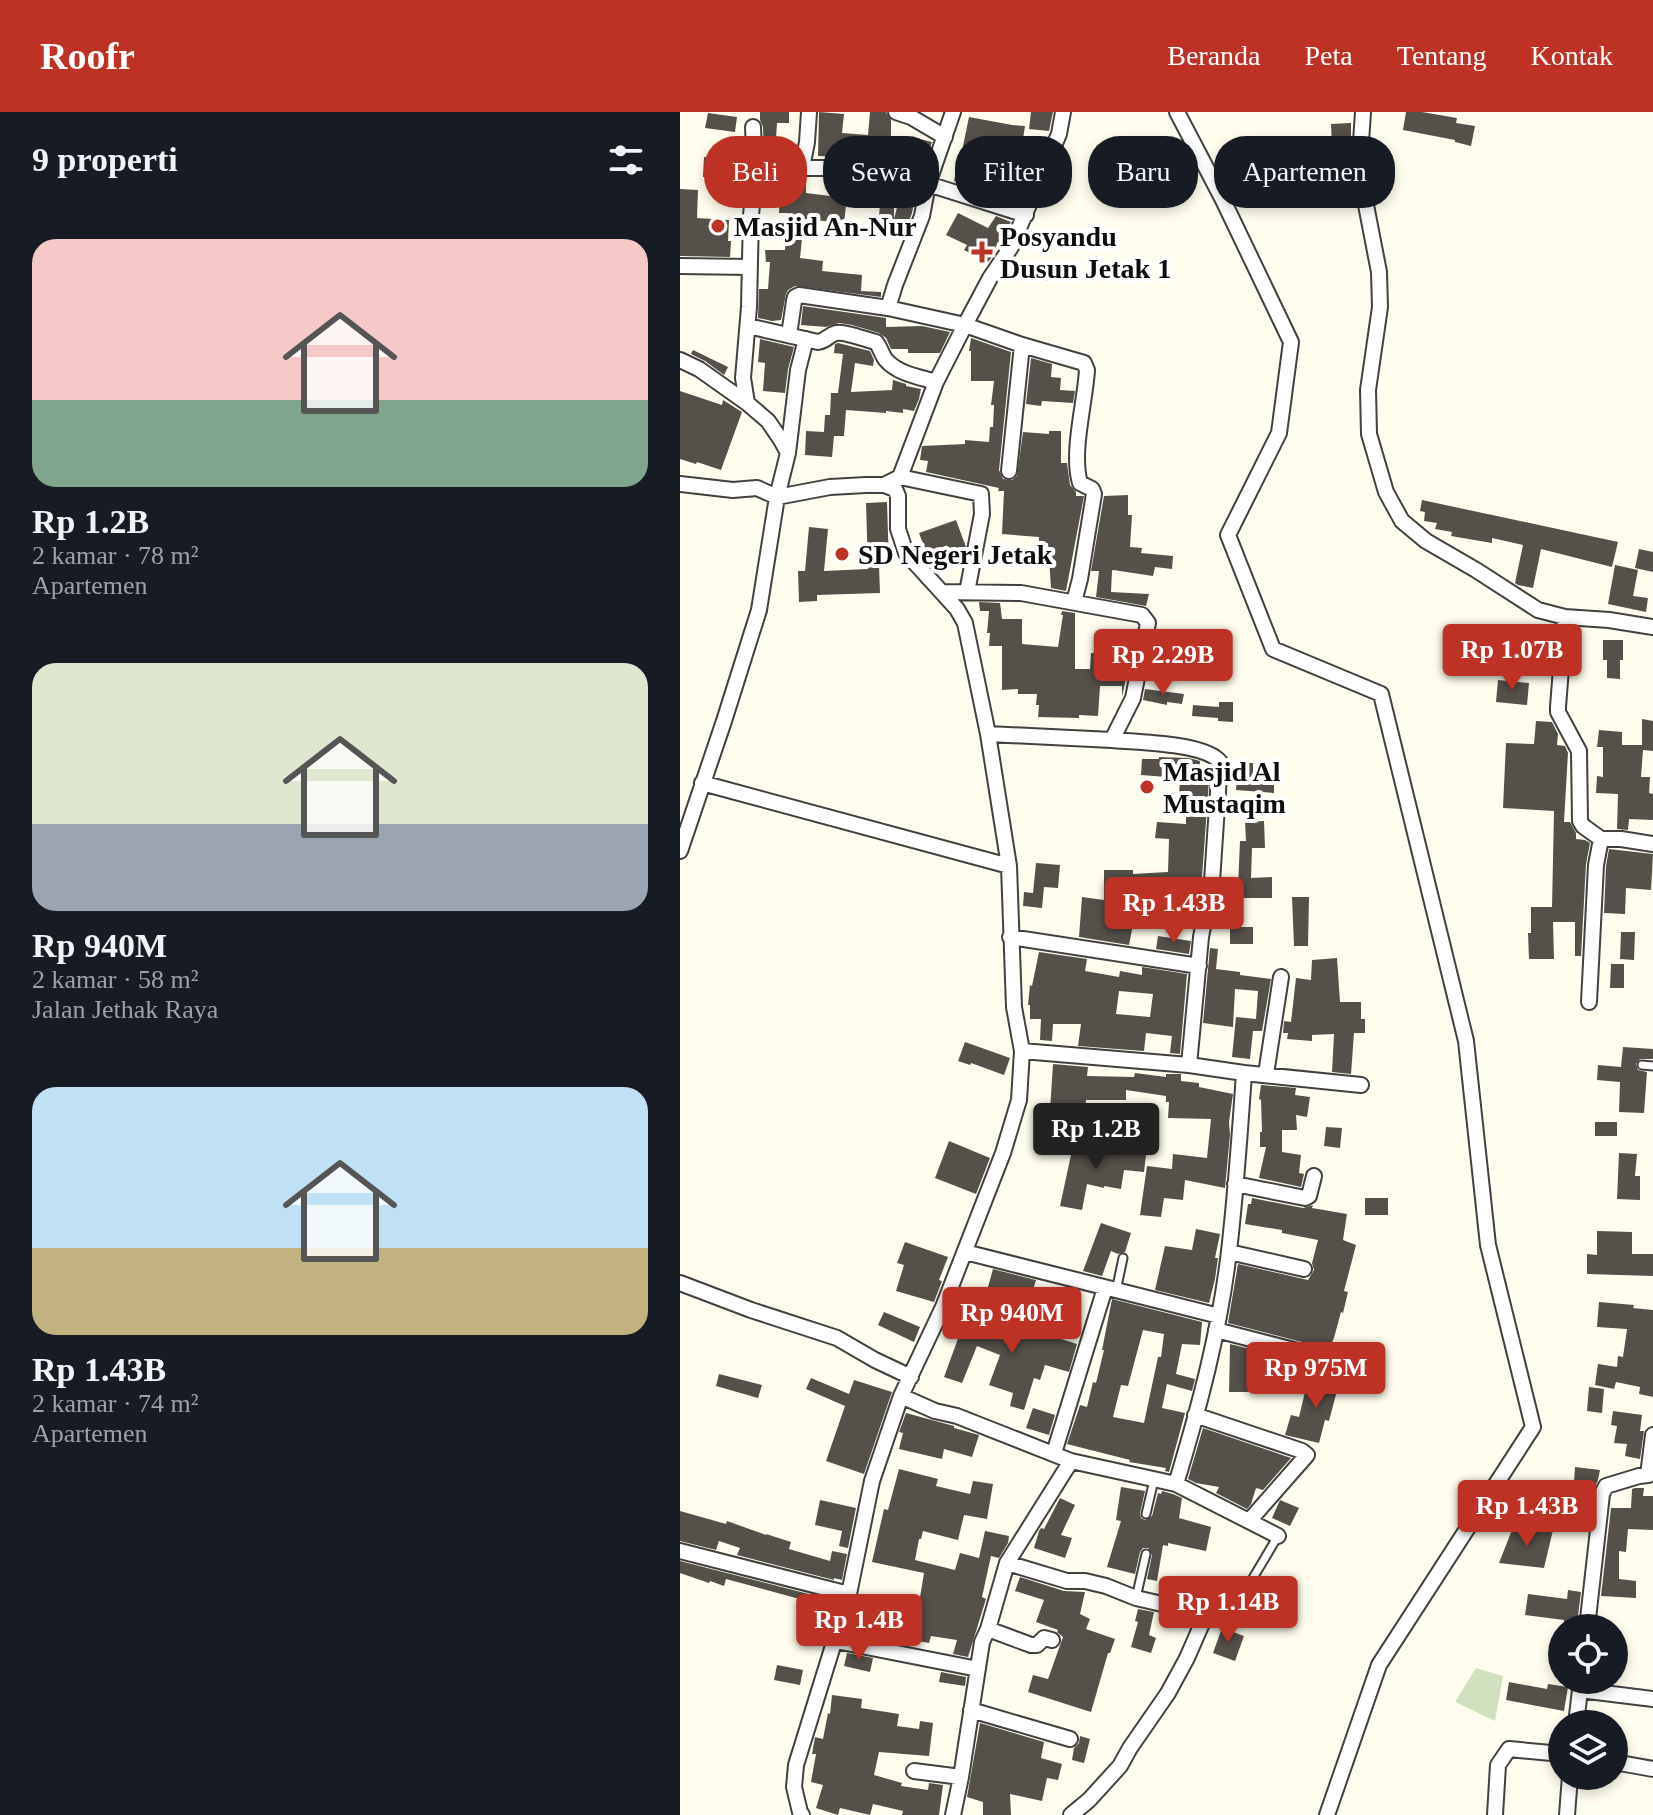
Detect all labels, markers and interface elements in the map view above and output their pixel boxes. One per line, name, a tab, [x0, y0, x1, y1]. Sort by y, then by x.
text: Roofr	[40, 35, 135, 77]
text: Beranda	[1167, 40, 1261, 71]
text: Peta	[1305, 40, 1353, 71]
text: Tentang	[1397, 40, 1487, 71]
text: Kontak	[1531, 40, 1613, 71]
chip: Beli	[704, 136, 807, 208]
chip: Sewa	[823, 136, 939, 208]
chip: Filter	[955, 136, 1072, 208]
chip: Baru	[1088, 136, 1198, 208]
chip: Apartemen	[1214, 136, 1395, 208]
icon: filters	[604, 138, 648, 182]
text: 9 properti	[32, 141, 178, 178]
place label: Masjid An-Nur	[734, 211, 917, 242]
marker: Masjid An-Nur	[709, 217, 727, 235]
place label: Posyandu Dusun Jetak 1	[1000, 221, 1171, 284]
marker: Posyandu Dusun Jetak 1	[971, 241, 993, 263]
icon: home	[268, 291, 412, 435]
text: Rp 1.2B	[32, 503, 149, 540]
place label: SD Negeri Jetak	[858, 539, 1053, 570]
text: 2 kamar · 78 m²	[32, 541, 199, 570]
marker: SD Negeri Jetak	[833, 545, 851, 563]
text: Apartemen	[32, 571, 148, 600]
pin: Rp 1.07B	[1429, 624, 1595, 692]
pin: Rp 2.29B	[1080, 629, 1246, 697]
text: Rp 1.07B	[1461, 635, 1563, 664]
text: Rp 2.29B	[1112, 640, 1214, 669]
icon: home	[268, 715, 412, 859]
place label: Masjid Al Mustaqim	[1163, 756, 1286, 819]
marker: Masjid Al Mustaqim	[1138, 778, 1156, 796]
pin: Rp 1.43B	[1091, 877, 1257, 945]
text: Rp 1.43B	[1123, 888, 1225, 917]
text: Rp 940M	[32, 927, 167, 964]
text: 2 kamar · 58 m²	[32, 965, 199, 994]
text: Jalan Jethak Raya	[32, 995, 218, 1024]
pin: Rp 1.2B	[1022, 1103, 1170, 1171]
text: Rp 1.2B	[1051, 1114, 1141, 1143]
icon: home	[268, 1139, 412, 1283]
pin: Rp 940M	[938, 1287, 1086, 1355]
text: Rp 940M	[960, 1298, 1064, 1327]
pin: Rp 975M	[1242, 1342, 1390, 1410]
text: Rp 1.43B	[32, 1351, 166, 1388]
text: Rp 975M	[1264, 1353, 1368, 1382]
text: 2 kamar · 74 m²	[32, 1389, 199, 1418]
text: Apartemen	[32, 1419, 148, 1448]
pin: Rp 1.43B	[1444, 1480, 1610, 1548]
text: Rp 1.43B	[1476, 1491, 1578, 1520]
pin: Rp 1.14B	[1145, 1576, 1311, 1644]
text: Rp 1.14B	[1177, 1587, 1279, 1616]
pin: Rp 1.4B	[785, 1594, 933, 1662]
text: Rp 1.4B	[814, 1605, 904, 1634]
map controls	[1548, 1614, 1628, 1790]
button: locate	[1548, 1614, 1628, 1694]
button: layers	[1548, 1710, 1628, 1790]

